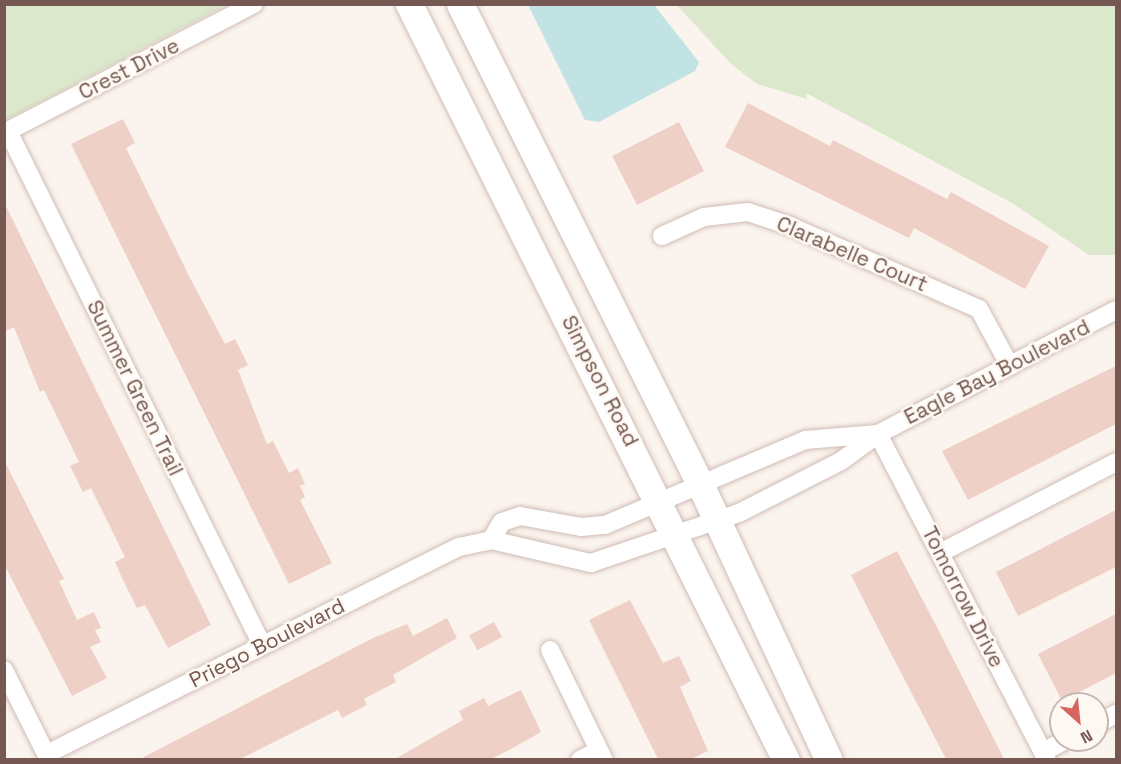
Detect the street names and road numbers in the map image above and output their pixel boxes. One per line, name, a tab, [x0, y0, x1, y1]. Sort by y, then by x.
street label: Crest Drive	[74, 33, 184, 105]
street label: Clarabelle Court	[773, 211, 931, 297]
street label: Summer Green Trail	[81, 296, 189, 480]
street label: Simpson Road	[556, 311, 644, 451]
street label: Eagle Bay Boulevard	[900, 314, 1094, 430]
street label: Tomorrow Drive	[917, 522, 1009, 672]
street label: Priego Boulevard	[185, 593, 349, 693]

